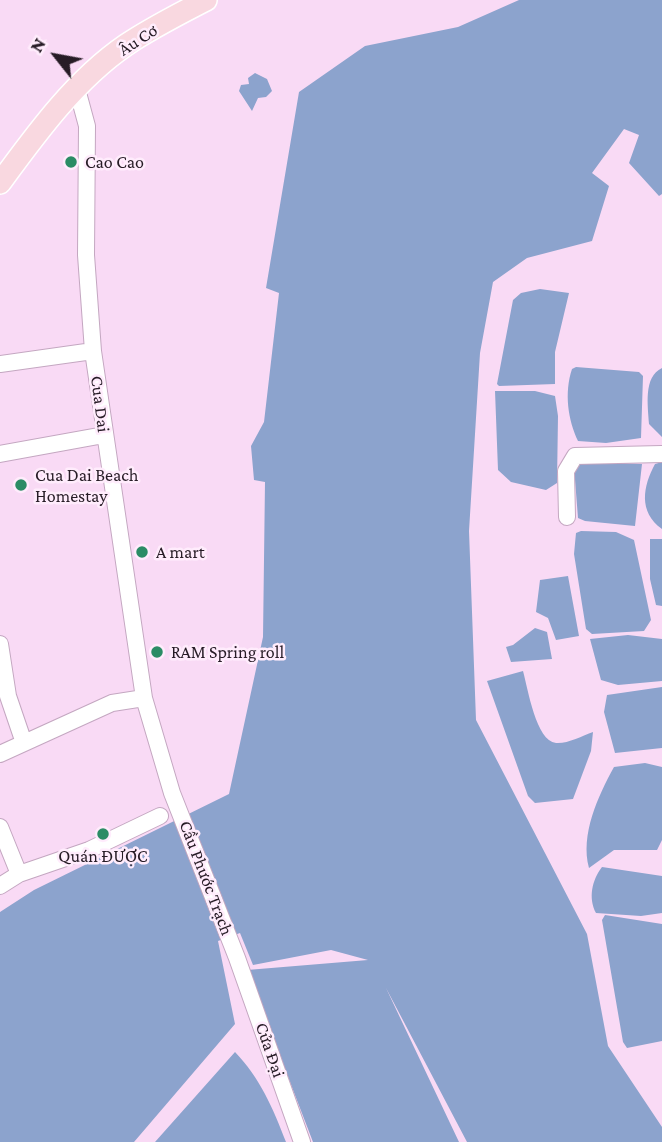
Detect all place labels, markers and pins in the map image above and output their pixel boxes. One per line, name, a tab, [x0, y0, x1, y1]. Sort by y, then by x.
place label: Cao Cao	[85, 151, 144, 173]
marker: Cao Cao	[63, 154, 79, 170]
place label: Cua Dai Beach Homestay	[35, 464, 138, 506]
marker: Cua Dai Beach Homestay	[13, 477, 29, 493]
place label: A mart	[156, 541, 205, 563]
marker: A mart	[134, 544, 150, 560]
place label: RAM Spring roll	[171, 641, 284, 663]
marker: RAM Spring roll	[149, 644, 165, 660]
marker: Quán ĐƯỢC	[95, 826, 111, 842]
place label: Quán ĐƯỢC	[58, 845, 148, 867]

